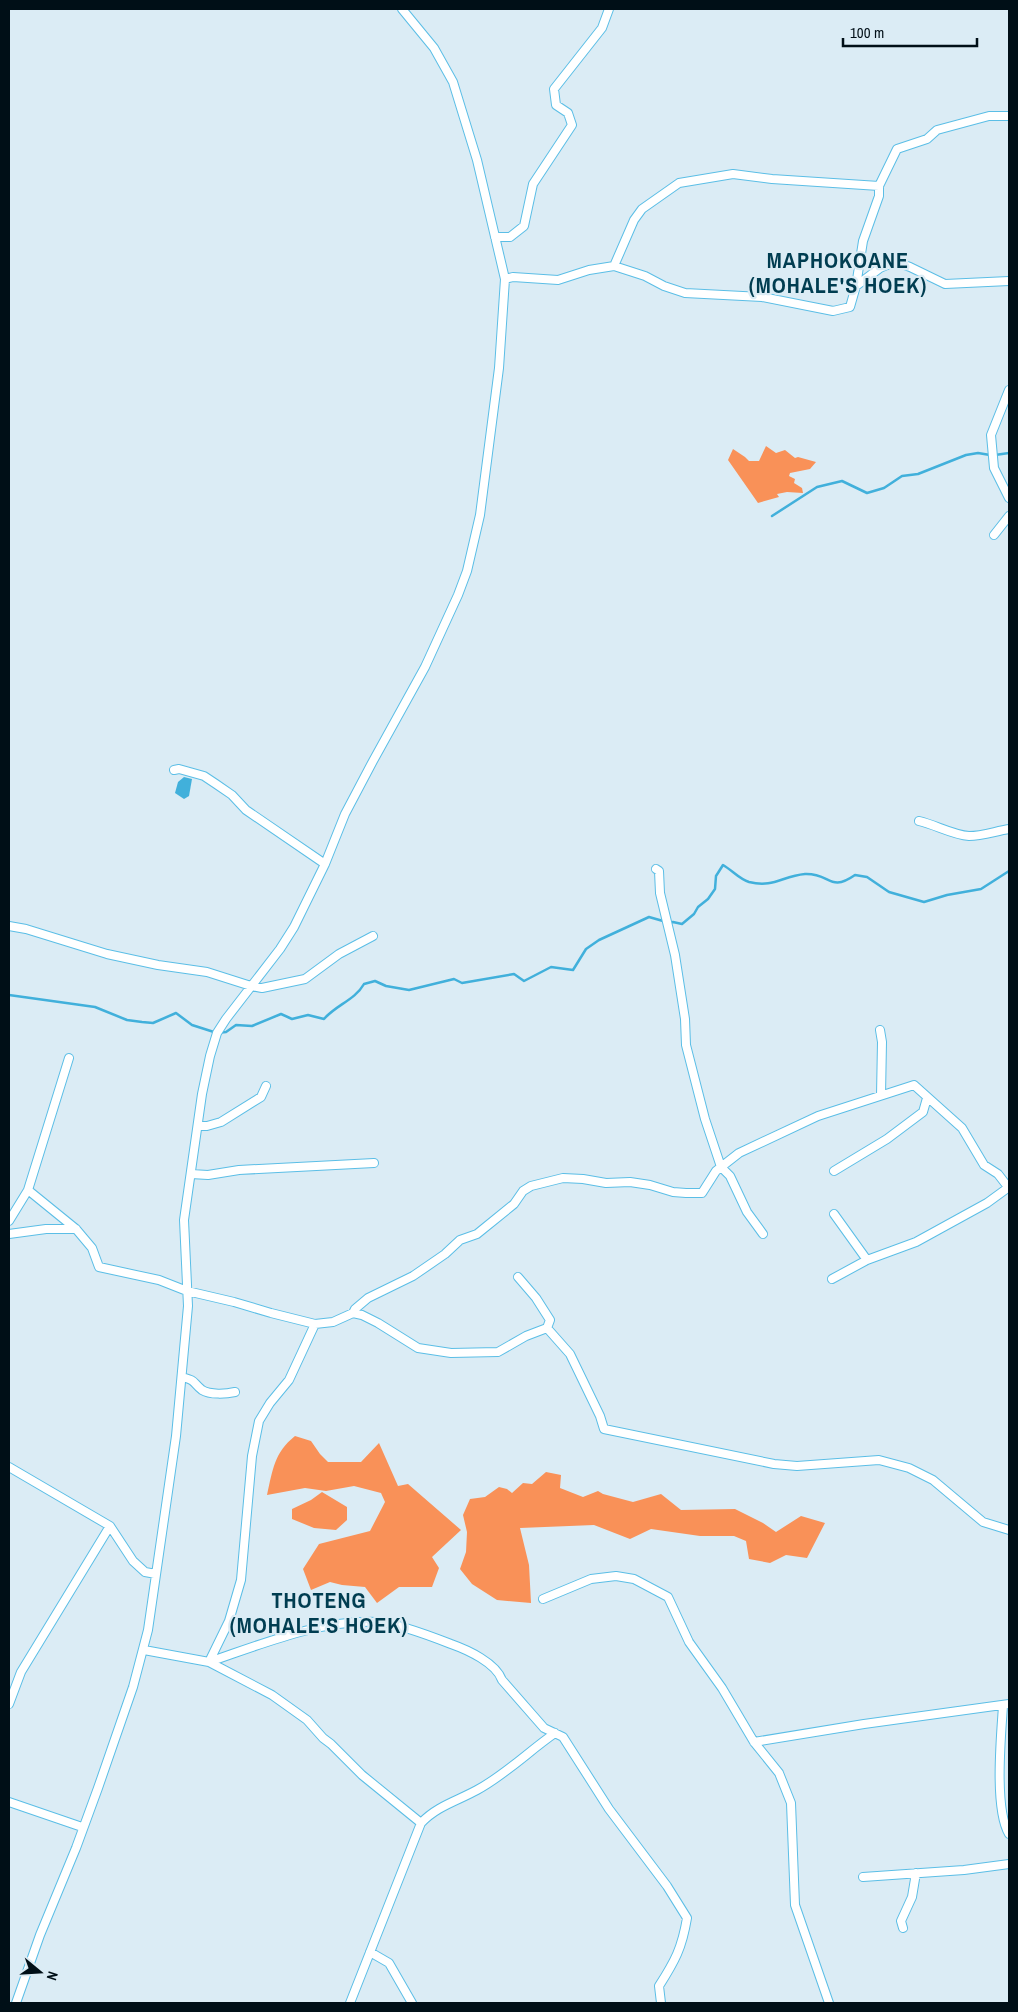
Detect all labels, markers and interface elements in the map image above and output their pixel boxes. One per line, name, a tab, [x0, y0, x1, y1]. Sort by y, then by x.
scale bar	[843, 15, 977, 47]
text: 100 m	[850, 22, 884, 43]
district label: MAPHOKOANE (MOHALE'S HOEK)	[749, 245, 927, 300]
district label: THOTENG (MOHALE'S HOEK)	[230, 1585, 408, 1640]
north arrow	[15, 1947, 65, 1997]
text: N	[43, 1969, 62, 1983]

